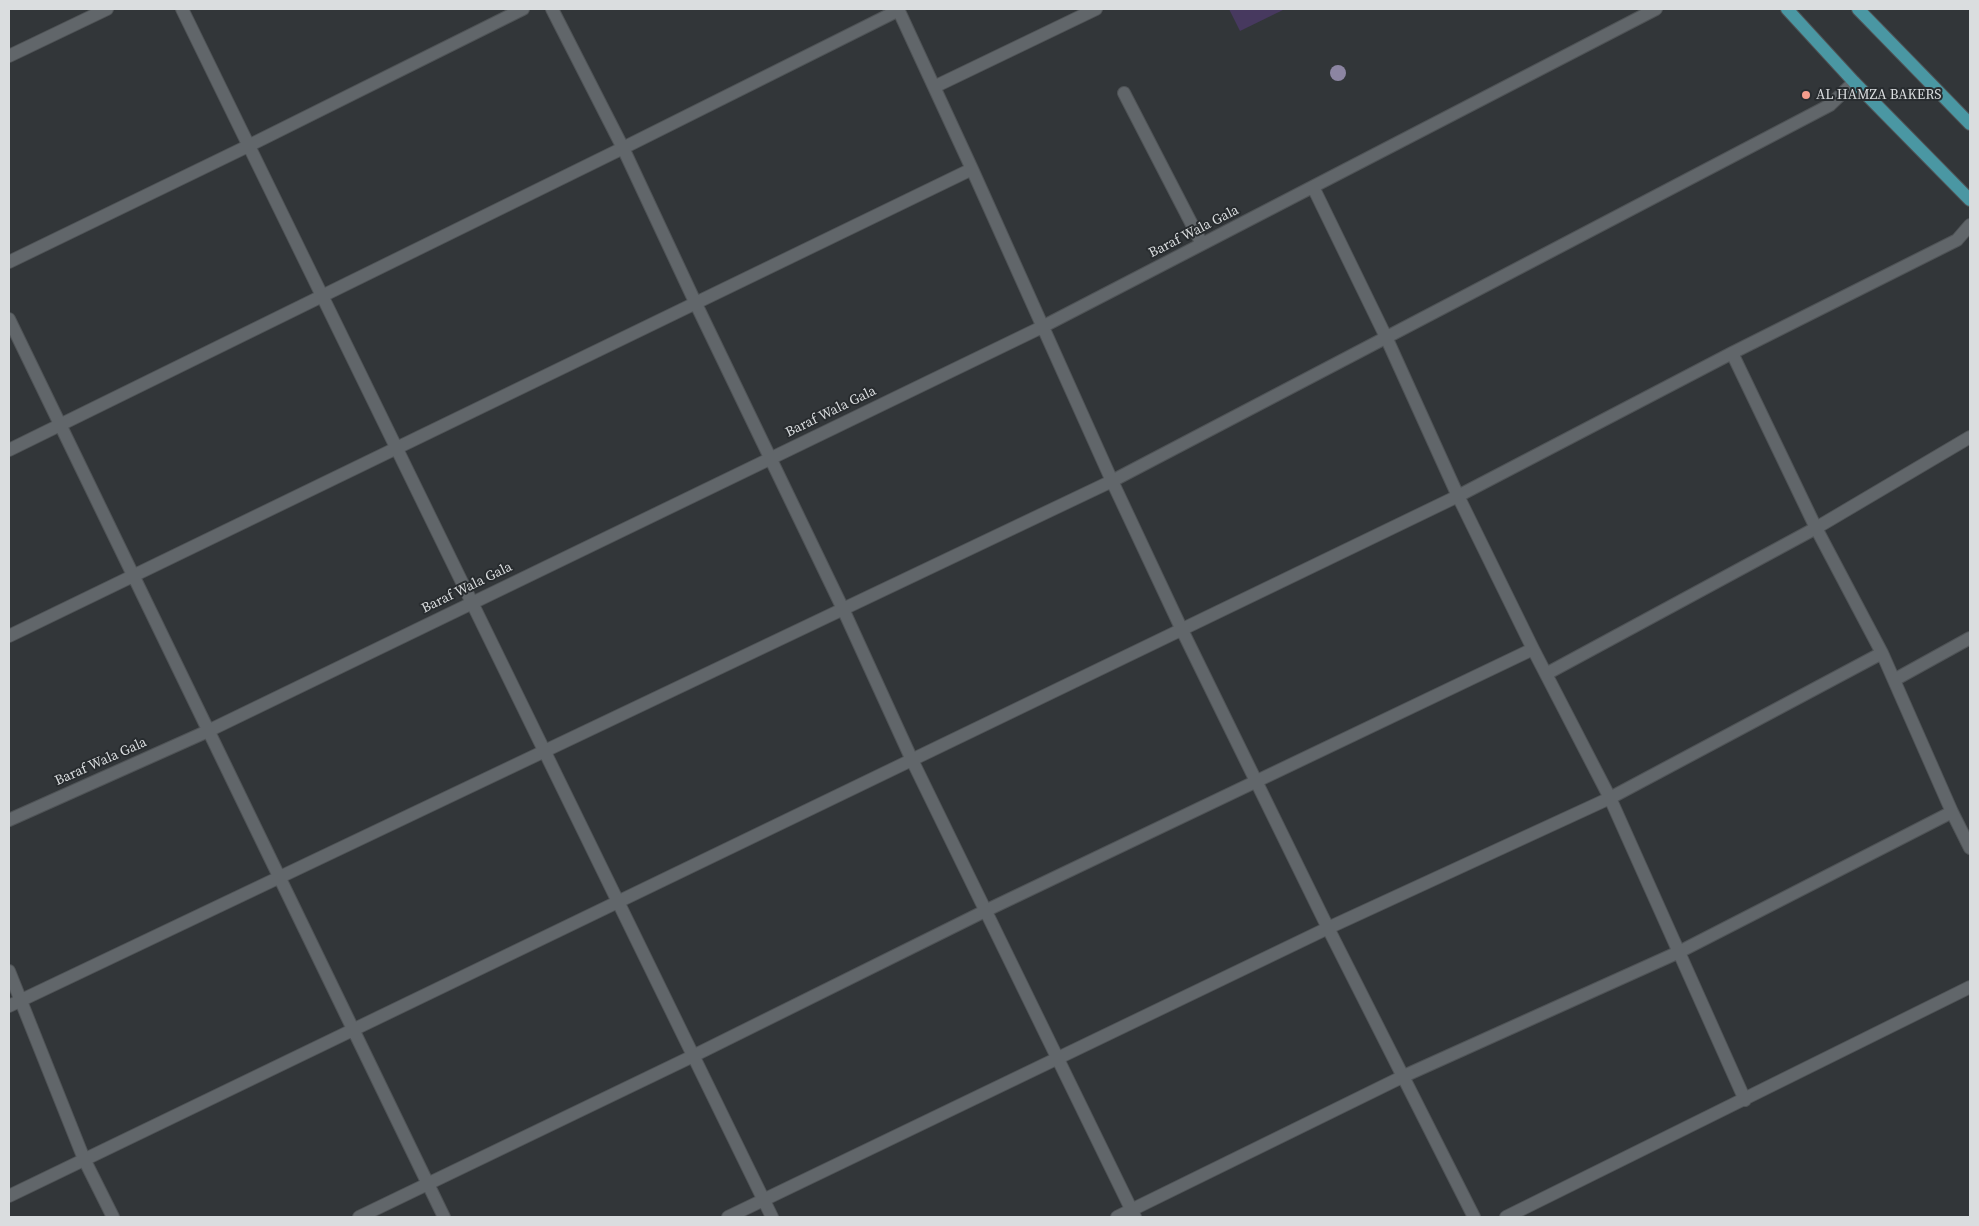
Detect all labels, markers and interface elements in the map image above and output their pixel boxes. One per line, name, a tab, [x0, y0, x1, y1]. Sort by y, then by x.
place label: AL HAMZA BAKERS	[1816, 87, 1941, 103]
marker: AL HAMZA BAKERS	[1800, 89, 1812, 101]
street label: Baraf Wala Gala	[1146, 202, 1242, 262]
street label: Baraf Wala Gala	[783, 383, 879, 441]
street label: Baraf Wala Gala	[419, 559, 515, 617]
street label: Baraf Wala Gala	[52, 734, 150, 790]

